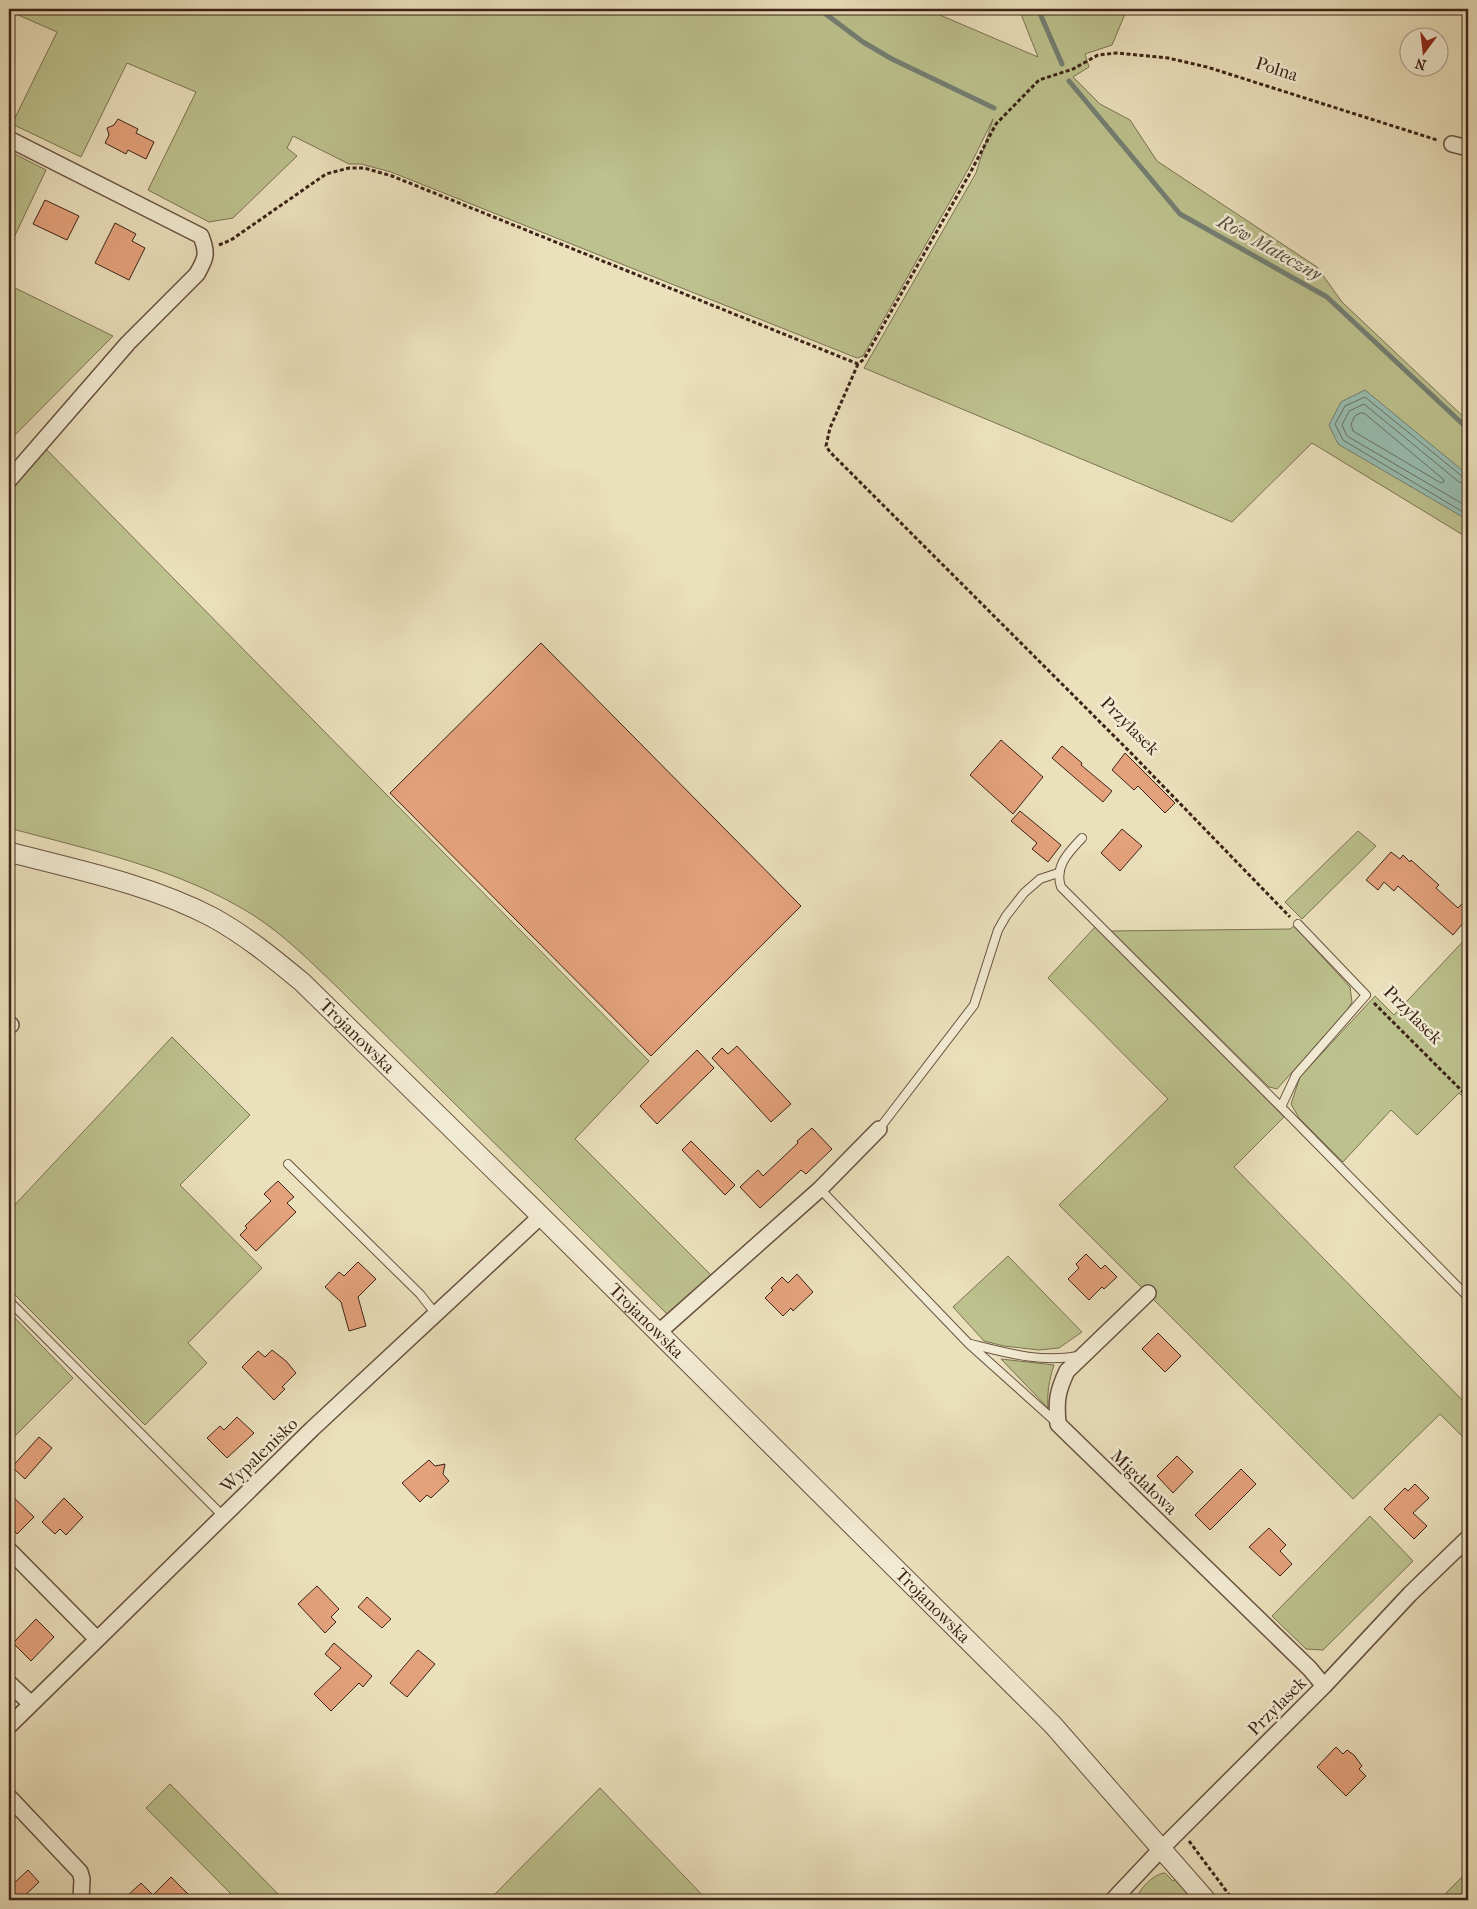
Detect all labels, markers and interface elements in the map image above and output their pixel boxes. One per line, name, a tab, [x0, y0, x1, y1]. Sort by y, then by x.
north arrow	[1400, 28, 1450, 78]
street label: Polna	[1253, 53, 1301, 86]
text: N	[1413, 54, 1428, 74]
water label: Rów Mateczny	[1212, 209, 1326, 286]
street label: Przylasek	[1096, 693, 1164, 760]
street label: Przylasek	[1379, 982, 1447, 1049]
street label: Trojanowska	[315, 995, 399, 1078]
street label: Trojanowska	[604, 1279, 688, 1363]
street label: Wypalenisko	[216, 1413, 302, 1498]
street label: Migdałowa	[1106, 1445, 1182, 1520]
street label: Trojanowska	[891, 1564, 975, 1648]
street label: Przylasek	[1244, 1672, 1311, 1740]

